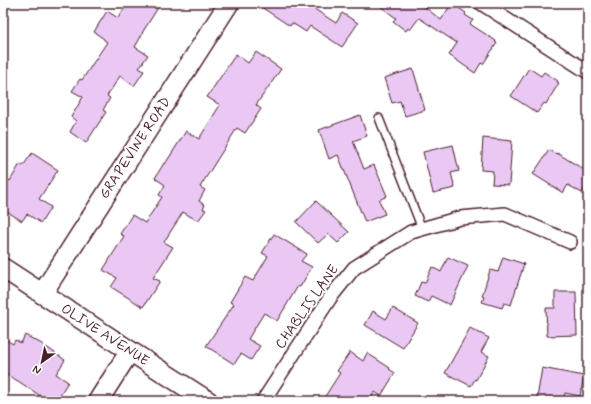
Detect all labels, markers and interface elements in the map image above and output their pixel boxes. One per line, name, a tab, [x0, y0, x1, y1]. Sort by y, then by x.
street label: GRAPEVINE ROAD	[95, 94, 175, 202]
street label: CHABLIS LANE	[271, 261, 343, 353]
street label: OLIVE AVENUE	[58, 300, 152, 370]
north arrow	[22, 342, 62, 382]
text: N	[30, 362, 44, 377]

